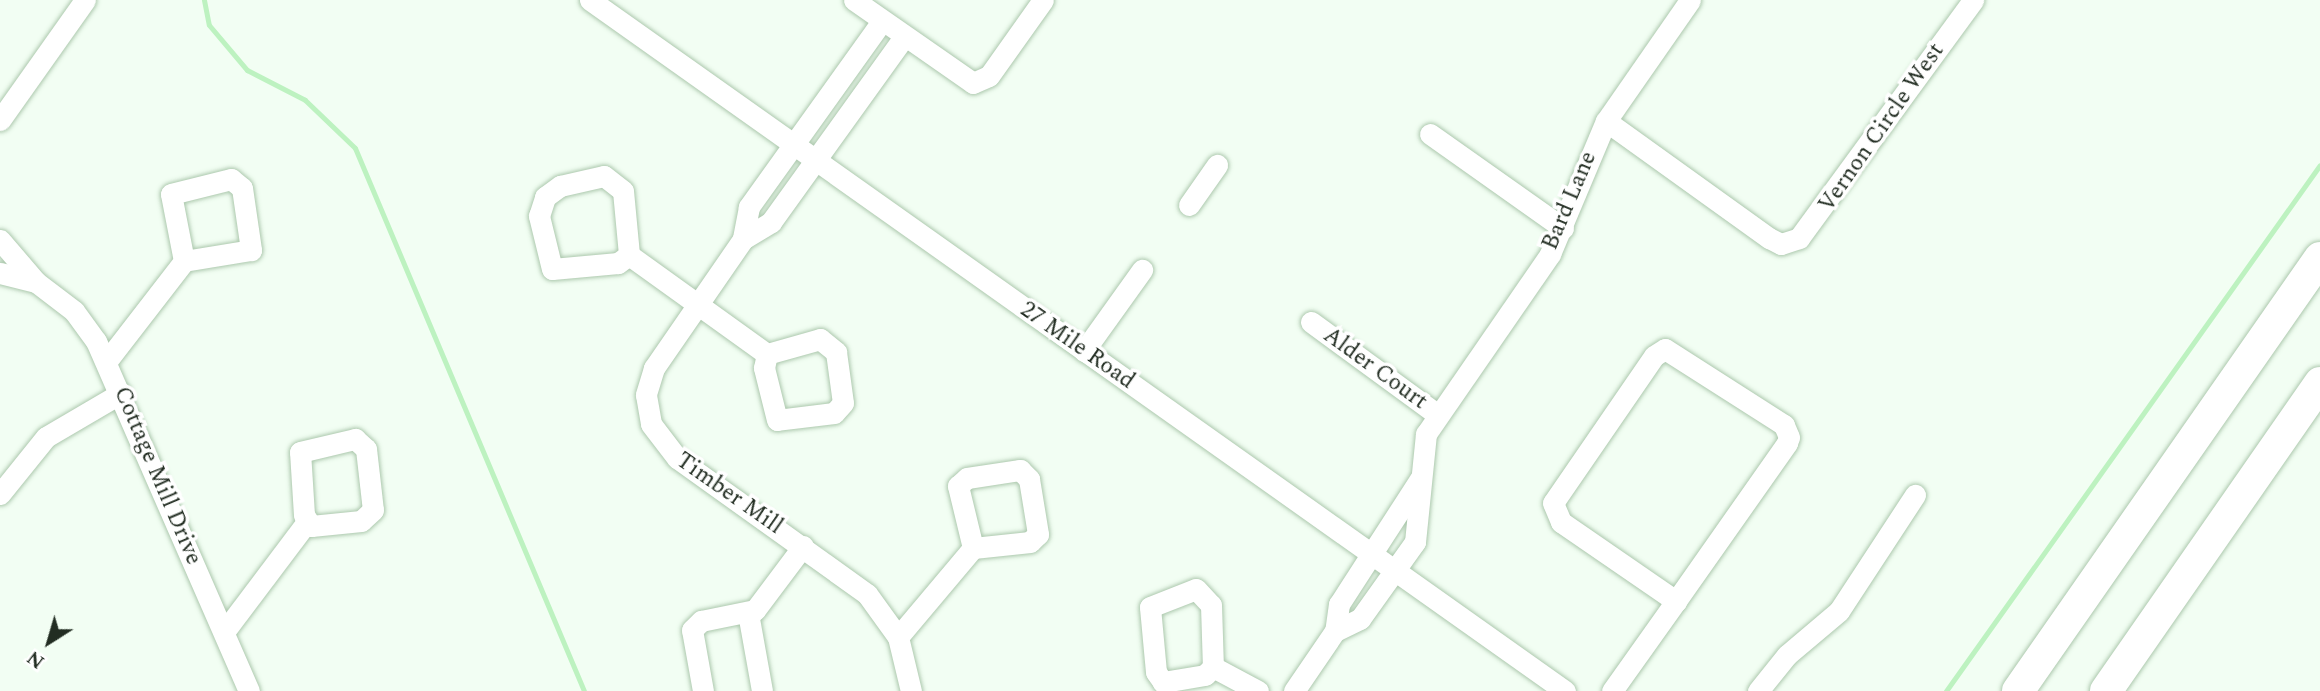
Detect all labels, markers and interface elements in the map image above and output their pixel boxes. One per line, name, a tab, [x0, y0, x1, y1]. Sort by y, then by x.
street label: Vernon Circle West	[1813, 38, 1951, 218]
street label: Bard Lane	[1537, 148, 1603, 254]
street label: 27 Mile Road	[1014, 296, 1140, 396]
street label: Alder Court	[1318, 322, 1432, 416]
street label: Cottage Mill Drive	[107, 383, 207, 569]
street label: Timber Mill	[670, 447, 788, 541]
north arrow	[14, 607, 84, 677]
text: N	[21, 643, 51, 675]

